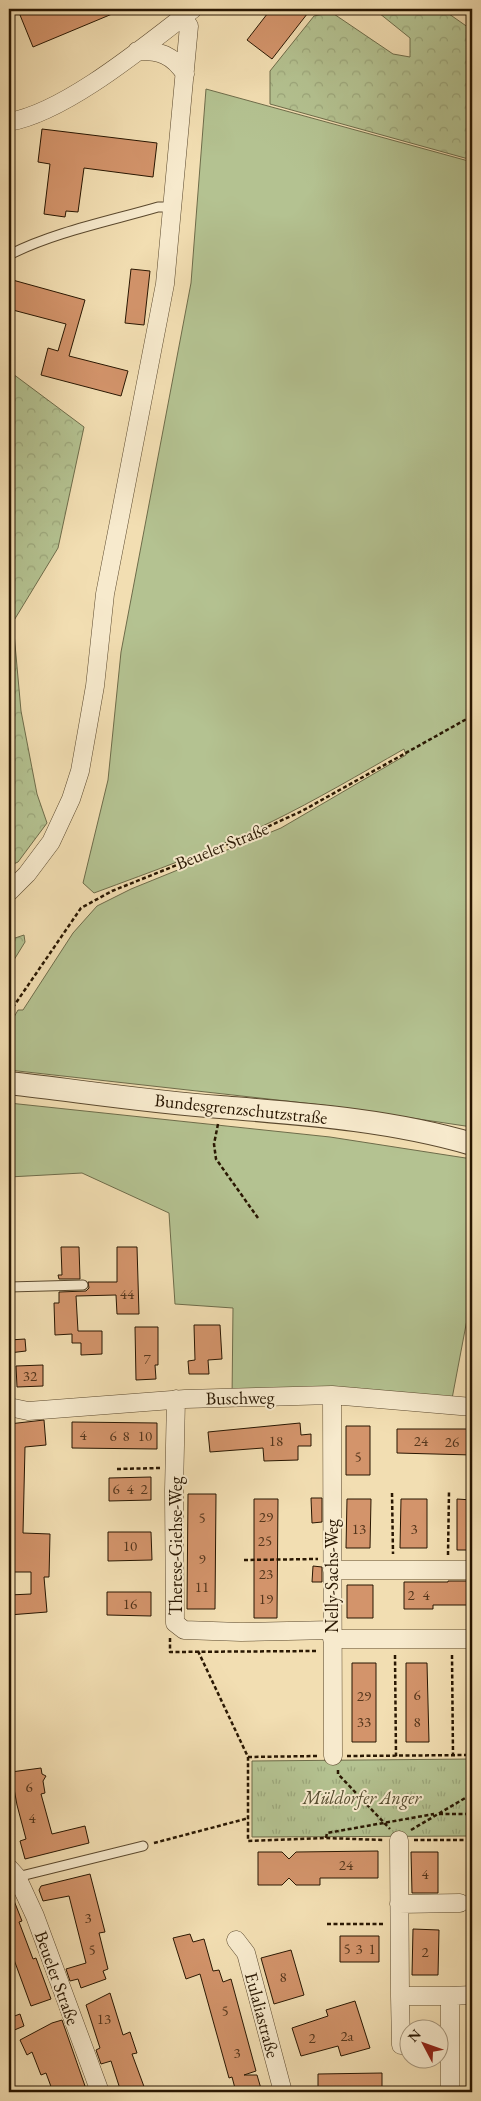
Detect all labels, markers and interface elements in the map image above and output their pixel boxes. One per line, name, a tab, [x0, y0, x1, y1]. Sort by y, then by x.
street label: Beueler Straße	[172, 816, 272, 875]
street label: Bundesgrenzschutzstraße	[153, 1088, 329, 1129]
house number: 44	[120, 1284, 135, 1303]
house number: 7	[143, 1349, 151, 1368]
house number: 32	[23, 1366, 38, 1385]
street label: Buschweg	[205, 1385, 275, 1410]
house number: 4	[79, 1425, 87, 1444]
house number: 6	[109, 1426, 117, 1445]
house number: 8	[122, 1426, 130, 1445]
house number: 10	[138, 1426, 152, 1445]
house number: 18	[269, 1431, 283, 1450]
house number: 24	[414, 1431, 429, 1450]
house number: 26	[445, 1432, 459, 1451]
house number: 5	[354, 1447, 362, 1466]
street label: Therese-Giehse-Weg	[164, 1476, 187, 1616]
house number: 6	[112, 1479, 120, 1498]
house number: 4	[126, 1479, 134, 1498]
house number: 2	[140, 1479, 148, 1498]
house number: 29	[259, 1507, 273, 1526]
house number: 5	[198, 1508, 206, 1527]
street label: Nelly-Sachs-Weg	[320, 1519, 343, 1633]
house number: 13	[352, 1519, 366, 1538]
house number: 3	[410, 1519, 418, 1538]
house number: 25	[258, 1531, 272, 1550]
house number: 10	[123, 1536, 137, 1555]
house number: 9	[198, 1549, 206, 1568]
house number: 23	[259, 1564, 273, 1583]
house number: 11	[195, 1577, 209, 1596]
house number: 2	[407, 1585, 415, 1604]
house number: 4	[422, 1585, 430, 1604]
house number: 19	[259, 1589, 273, 1608]
house number: 16	[123, 1594, 137, 1613]
house number: 6	[413, 1685, 421, 1704]
house number: 29	[357, 1686, 371, 1705]
house number: 33	[357, 1712, 371, 1731]
house number: 8	[413, 1712, 421, 1731]
house number: 6	[25, 1777, 33, 1796]
park label: Müldorfer Anger	[302, 1786, 422, 1810]
house number: 4	[28, 1808, 36, 1827]
house number: 24	[339, 1855, 354, 1874]
house number: 4	[421, 1864, 429, 1883]
house number: 3	[84, 1908, 92, 1927]
street label: Beueler Straße	[30, 1928, 85, 2028]
house number: 5	[343, 1939, 351, 1958]
house number: 3	[355, 1939, 363, 1958]
house number: 1	[368, 1939, 376, 1958]
house number: 5	[88, 1940, 96, 1959]
house number: 2	[421, 1942, 429, 1961]
house number: 8	[279, 1967, 287, 1986]
street label: Eulaliastraße	[240, 1969, 285, 2060]
house number: 5	[221, 2001, 229, 2020]
house number: 13	[97, 2009, 111, 2028]
north arrow	[398, 2018, 448, 2068]
text: N	[404, 2025, 425, 2046]
house number: 2a	[340, 2026, 354, 2045]
house number: 2	[308, 2028, 316, 2047]
house number: 3	[233, 2043, 241, 2062]

